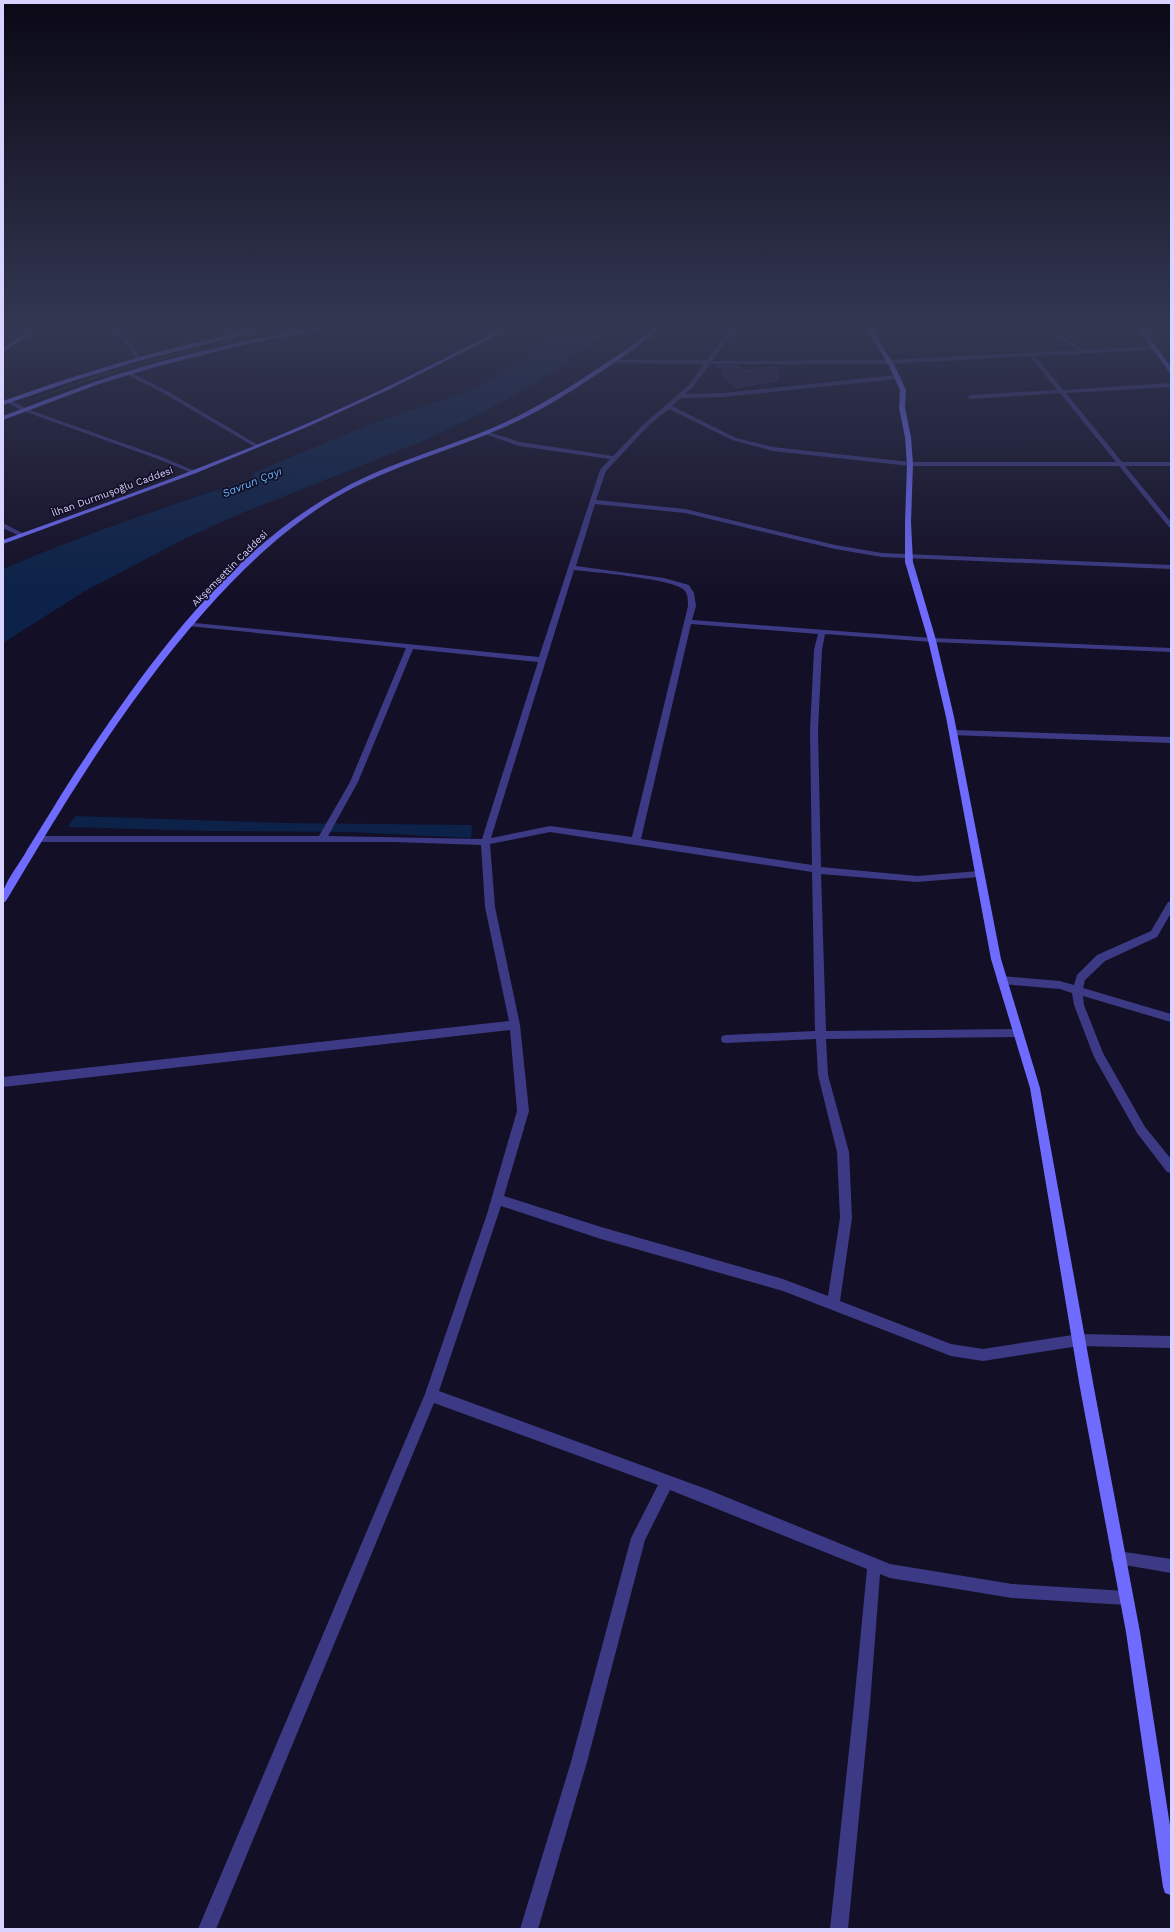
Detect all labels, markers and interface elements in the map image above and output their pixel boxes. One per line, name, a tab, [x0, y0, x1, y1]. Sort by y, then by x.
street label: İlhan Durmuşoğlu Caddesi	[50, 464, 174, 519]
water label: Savrun Çayı	[221, 465, 284, 500]
street label: Akşemsettin Caddesi	[189, 528, 269, 608]

